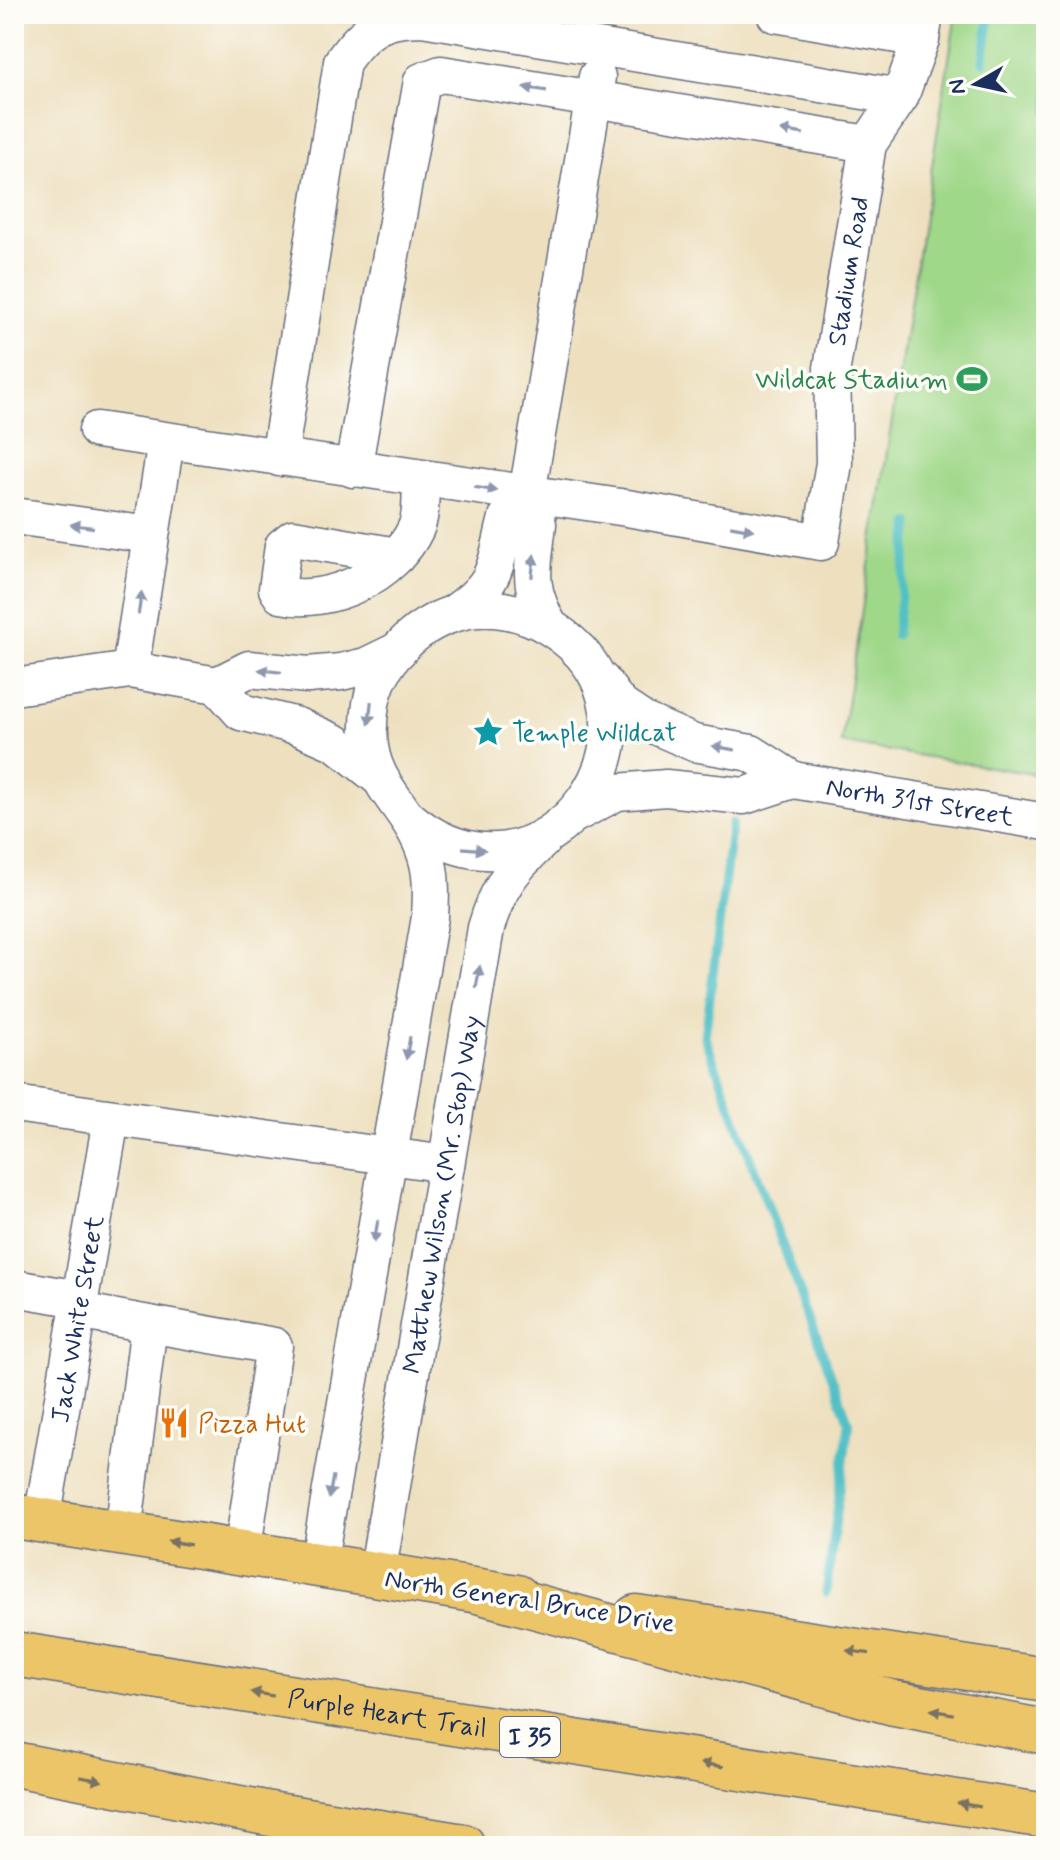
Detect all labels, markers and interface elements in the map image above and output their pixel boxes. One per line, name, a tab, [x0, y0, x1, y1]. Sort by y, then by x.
north arrow	[936, 44, 1016, 124]
text: N	[943, 77, 973, 96]
one-way arrow	[522, 83, 547, 95]
one-way arrow	[779, 125, 804, 137]
street label: Stadium Road	[821, 194, 878, 348]
sports icon: Wildcat Stadium	[955, 362, 989, 396]
place label: Wildcat Stadium	[755, 364, 948, 398]
one-way arrow	[473, 483, 498, 496]
one-way arrow	[69, 519, 94, 532]
one-way arrow	[730, 523, 755, 535]
one-way arrow	[527, 553, 540, 578]
one-way arrow	[134, 590, 147, 615]
one-way arrow	[257, 664, 282, 677]
one-way arrow	[363, 701, 376, 726]
place icon: Temple Wildcat	[471, 715, 505, 749]
place label: Temple Wildcat	[512, 717, 677, 751]
one-way arrow	[711, 741, 736, 753]
street label: North 31st Street	[823, 771, 1016, 835]
one-way arrow	[462, 843, 487, 856]
one-way arrow	[472, 964, 484, 989]
street label: Matthew Wilson (Mr. Stop) Way	[396, 1013, 490, 1376]
one-way arrow	[401, 1036, 413, 1061]
street label: Jack White Street	[44, 1213, 113, 1426]
one-way arrow	[369, 1219, 382, 1244]
restaurant icon: Pizza Hut	[157, 1406, 191, 1440]
place label: Pizza Hut	[198, 1408, 306, 1442]
one-way arrow	[325, 1475, 337, 1500]
one-way arrow	[166, 1536, 191, 1548]
street label: North General Bruce Drive	[382, 1562, 677, 1642]
one-way arrow	[845, 1645, 870, 1658]
street label: Purple Heart Trail	[285, 1682, 489, 1747]
one-way arrow	[249, 1687, 274, 1699]
one-way arrow	[929, 1705, 954, 1718]
road number: I 35	[500, 1717, 560, 1757]
one-way arrow	[699, 1758, 724, 1771]
one-way arrow	[78, 1773, 103, 1786]
one-way arrow	[956, 1798, 981, 1810]

